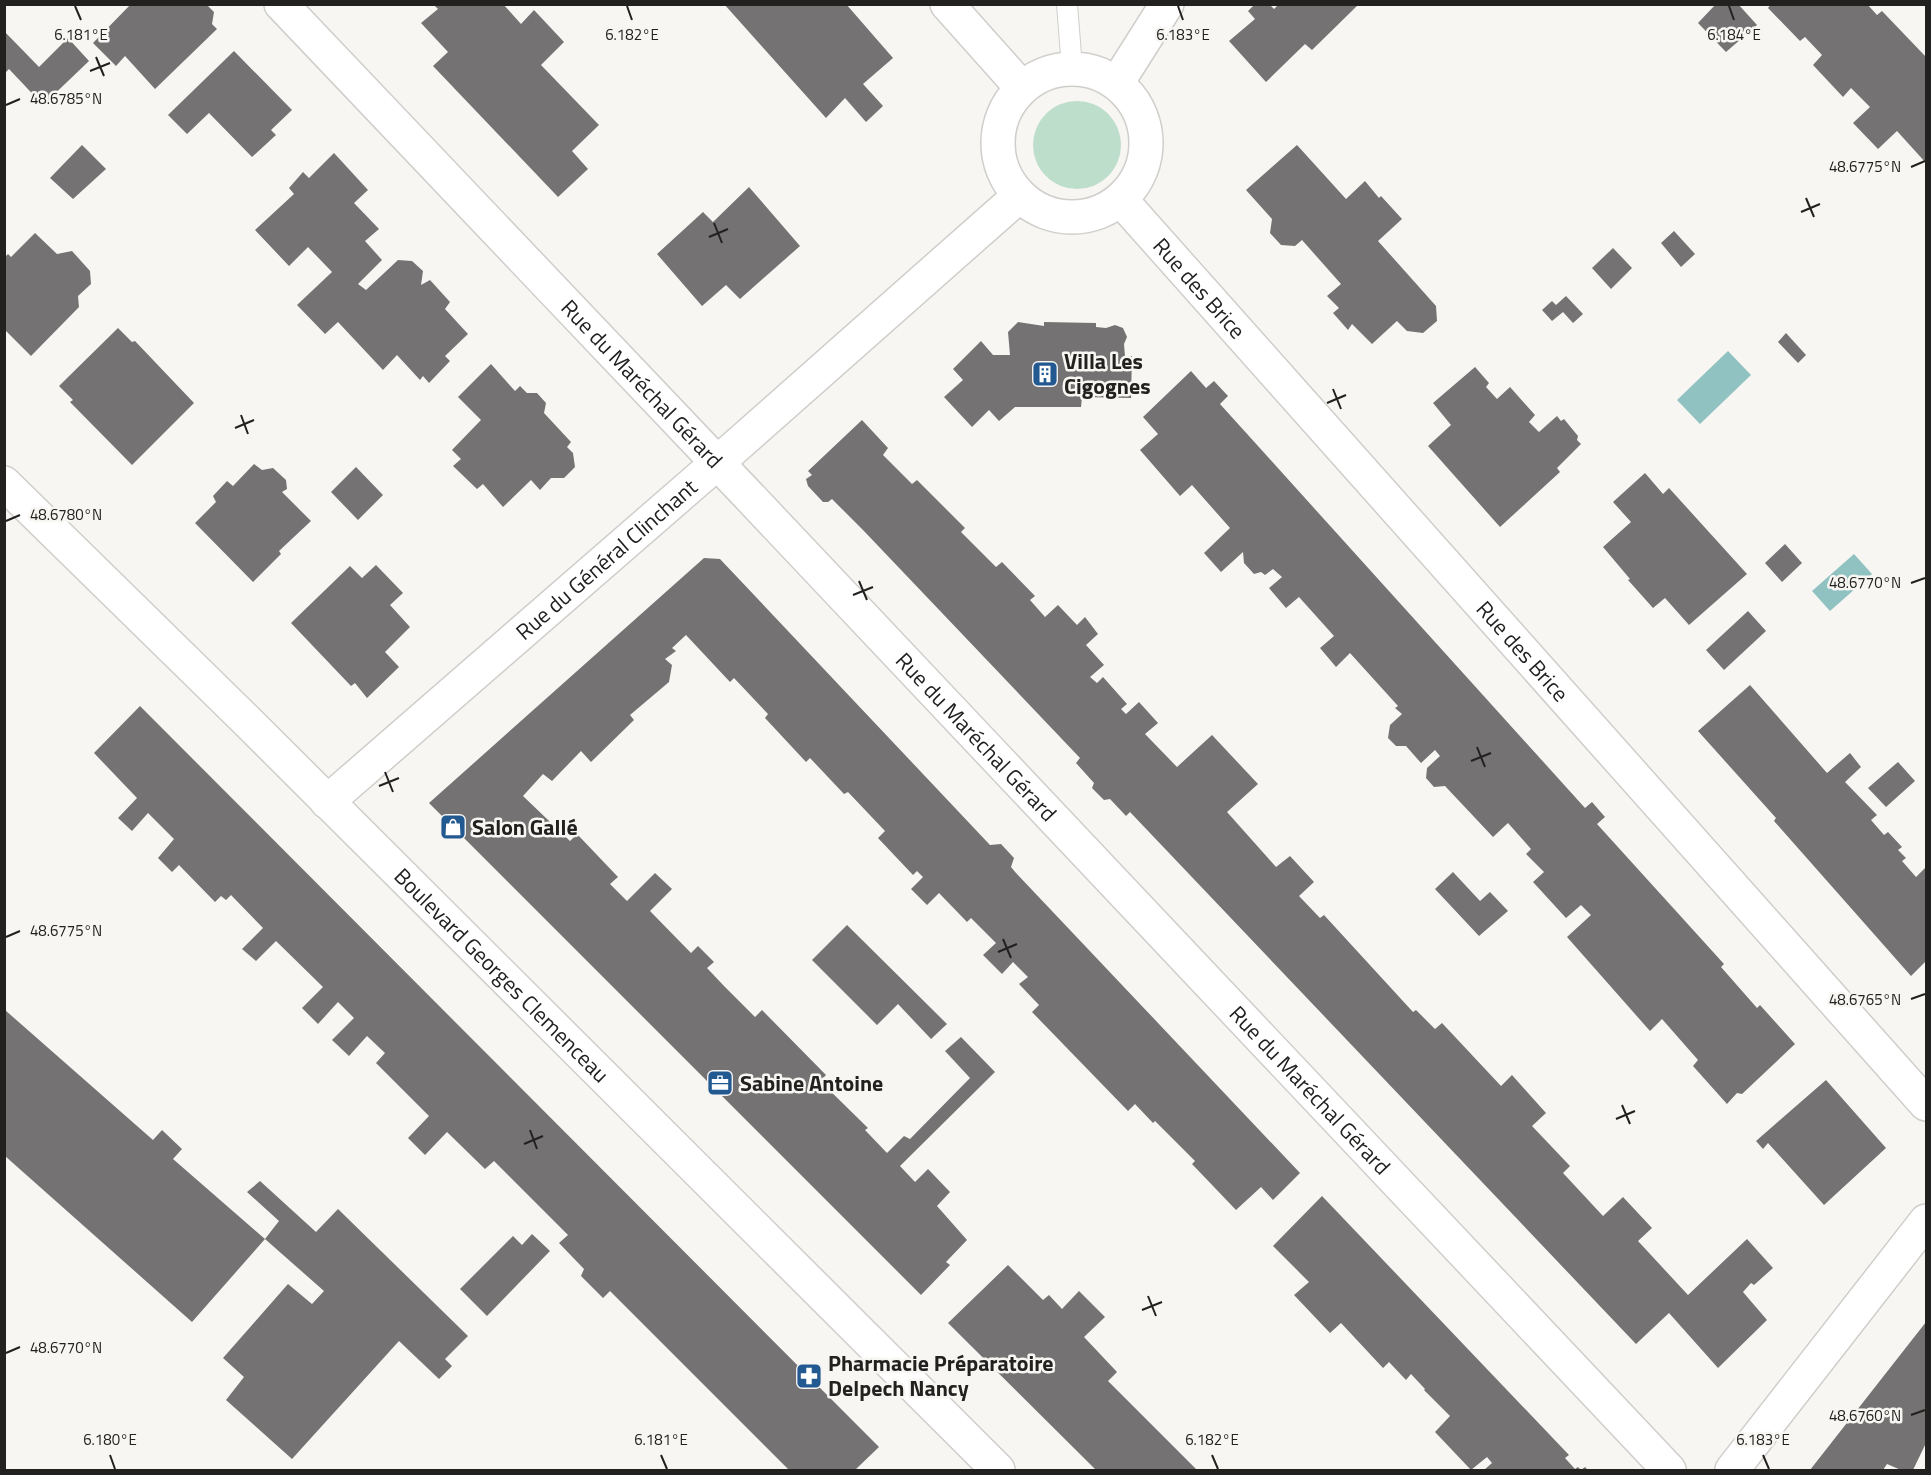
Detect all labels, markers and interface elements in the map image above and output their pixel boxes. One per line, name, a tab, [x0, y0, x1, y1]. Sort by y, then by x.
text: 6.181°E	[54, 23, 108, 46]
text: 6.182°E	[605, 23, 659, 46]
text: 6.183°E	[1156, 23, 1210, 46]
text: 6.184°E	[1707, 23, 1761, 46]
text: 48.6785°N	[30, 87, 102, 110]
text: 48.6775°N	[1829, 155, 1901, 178]
street label: Rue des Brice	[1145, 230, 1254, 346]
street label: Rue du Maréchal Gérard	[553, 292, 731, 476]
place label: Villa Les Cigognes	[1064, 344, 1151, 403]
building icon: Villa Les Cigognes	[1030, 359, 1060, 389]
street label: Rue du Général Clinchant	[508, 470, 705, 648]
text: 48.6780°N	[30, 503, 102, 526]
text: 48.6770°N	[1829, 571, 1901, 594]
street label: Rue des Brice	[1468, 593, 1577, 709]
street label: Rue du Maréchal Gérard	[888, 644, 1065, 829]
place label: Salon Gallé	[472, 810, 578, 844]
shop icon: Salon Gallé	[438, 812, 468, 842]
street label: Boulevard Georges Clemenceau	[386, 860, 617, 1090]
text: 48.6775°N	[30, 919, 102, 942]
text: 48.6765°N	[1829, 988, 1901, 1011]
street label: Rue du Maréchal Gérard	[1221, 998, 1399, 1182]
place label: Sabine Antoine	[740, 1066, 883, 1100]
office icon: Sabine Antoine	[705, 1068, 735, 1098]
text: 48.6770°N	[30, 1336, 102, 1359]
place label: Pharmacie Préparatoire Delpech Nancy	[828, 1346, 1054, 1405]
pharmacy icon: Pharmacie Préparatoire Delpech Nancy	[794, 1361, 824, 1391]
text: 48.6760°N	[1829, 1404, 1901, 1427]
text: 6.180°E	[83, 1428, 137, 1451]
text: 6.181°E	[634, 1428, 688, 1451]
text: 6.182°E	[1185, 1428, 1239, 1451]
text: 6.183°E	[1736, 1428, 1790, 1451]

